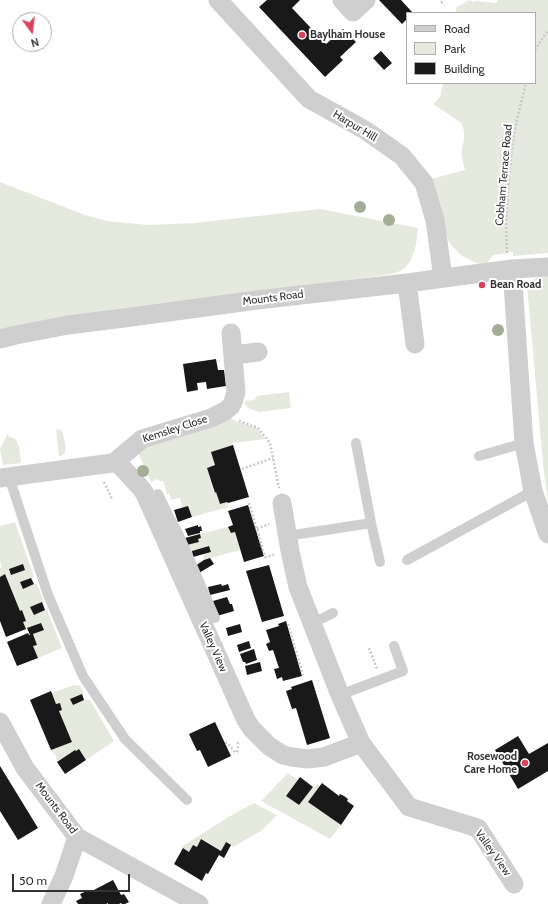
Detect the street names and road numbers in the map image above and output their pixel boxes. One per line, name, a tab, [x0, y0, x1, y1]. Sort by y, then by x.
street label: Harpur Hill	[330, 108, 380, 144]
street label: Cobham Terrace Road	[493, 124, 515, 226]
street label: Mounts Road	[242, 288, 304, 308]
street label: Kemsley Close	[141, 412, 209, 446]
street label: Valley View	[196, 620, 230, 674]
street label: Mounts Road	[32, 780, 80, 836]
street label: Valley View	[472, 827, 514, 879]

